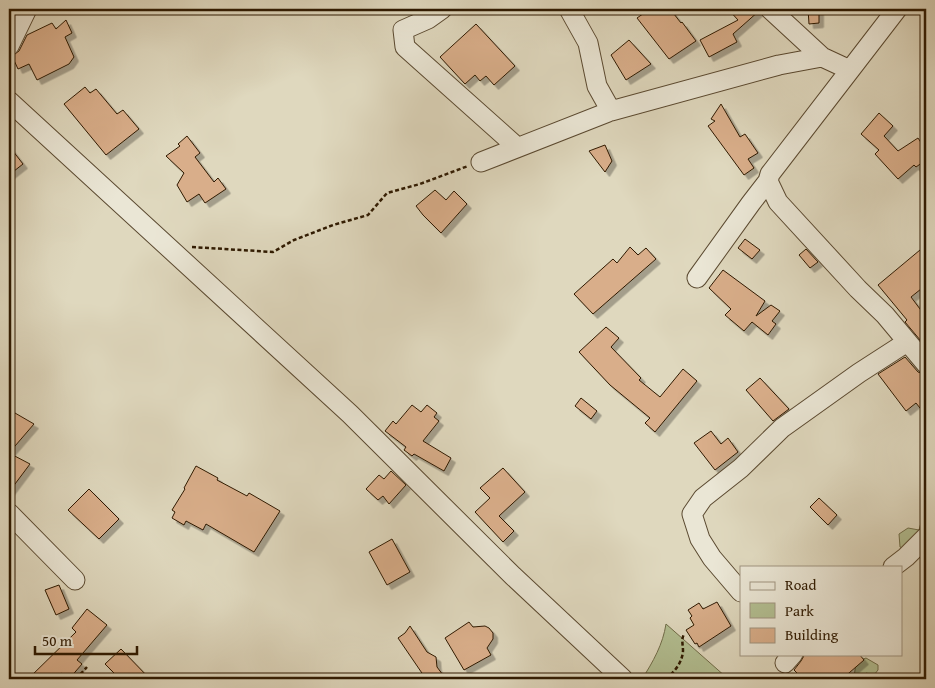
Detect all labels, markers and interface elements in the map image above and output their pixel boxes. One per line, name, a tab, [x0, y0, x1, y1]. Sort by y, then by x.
legend	[740, 566, 902, 656]
text: Road	[785, 574, 816, 595]
text: Park	[785, 600, 814, 621]
scale bar	[35, 623, 138, 655]
text: Building	[785, 624, 839, 645]
text: 50 m	[42, 630, 73, 651]

